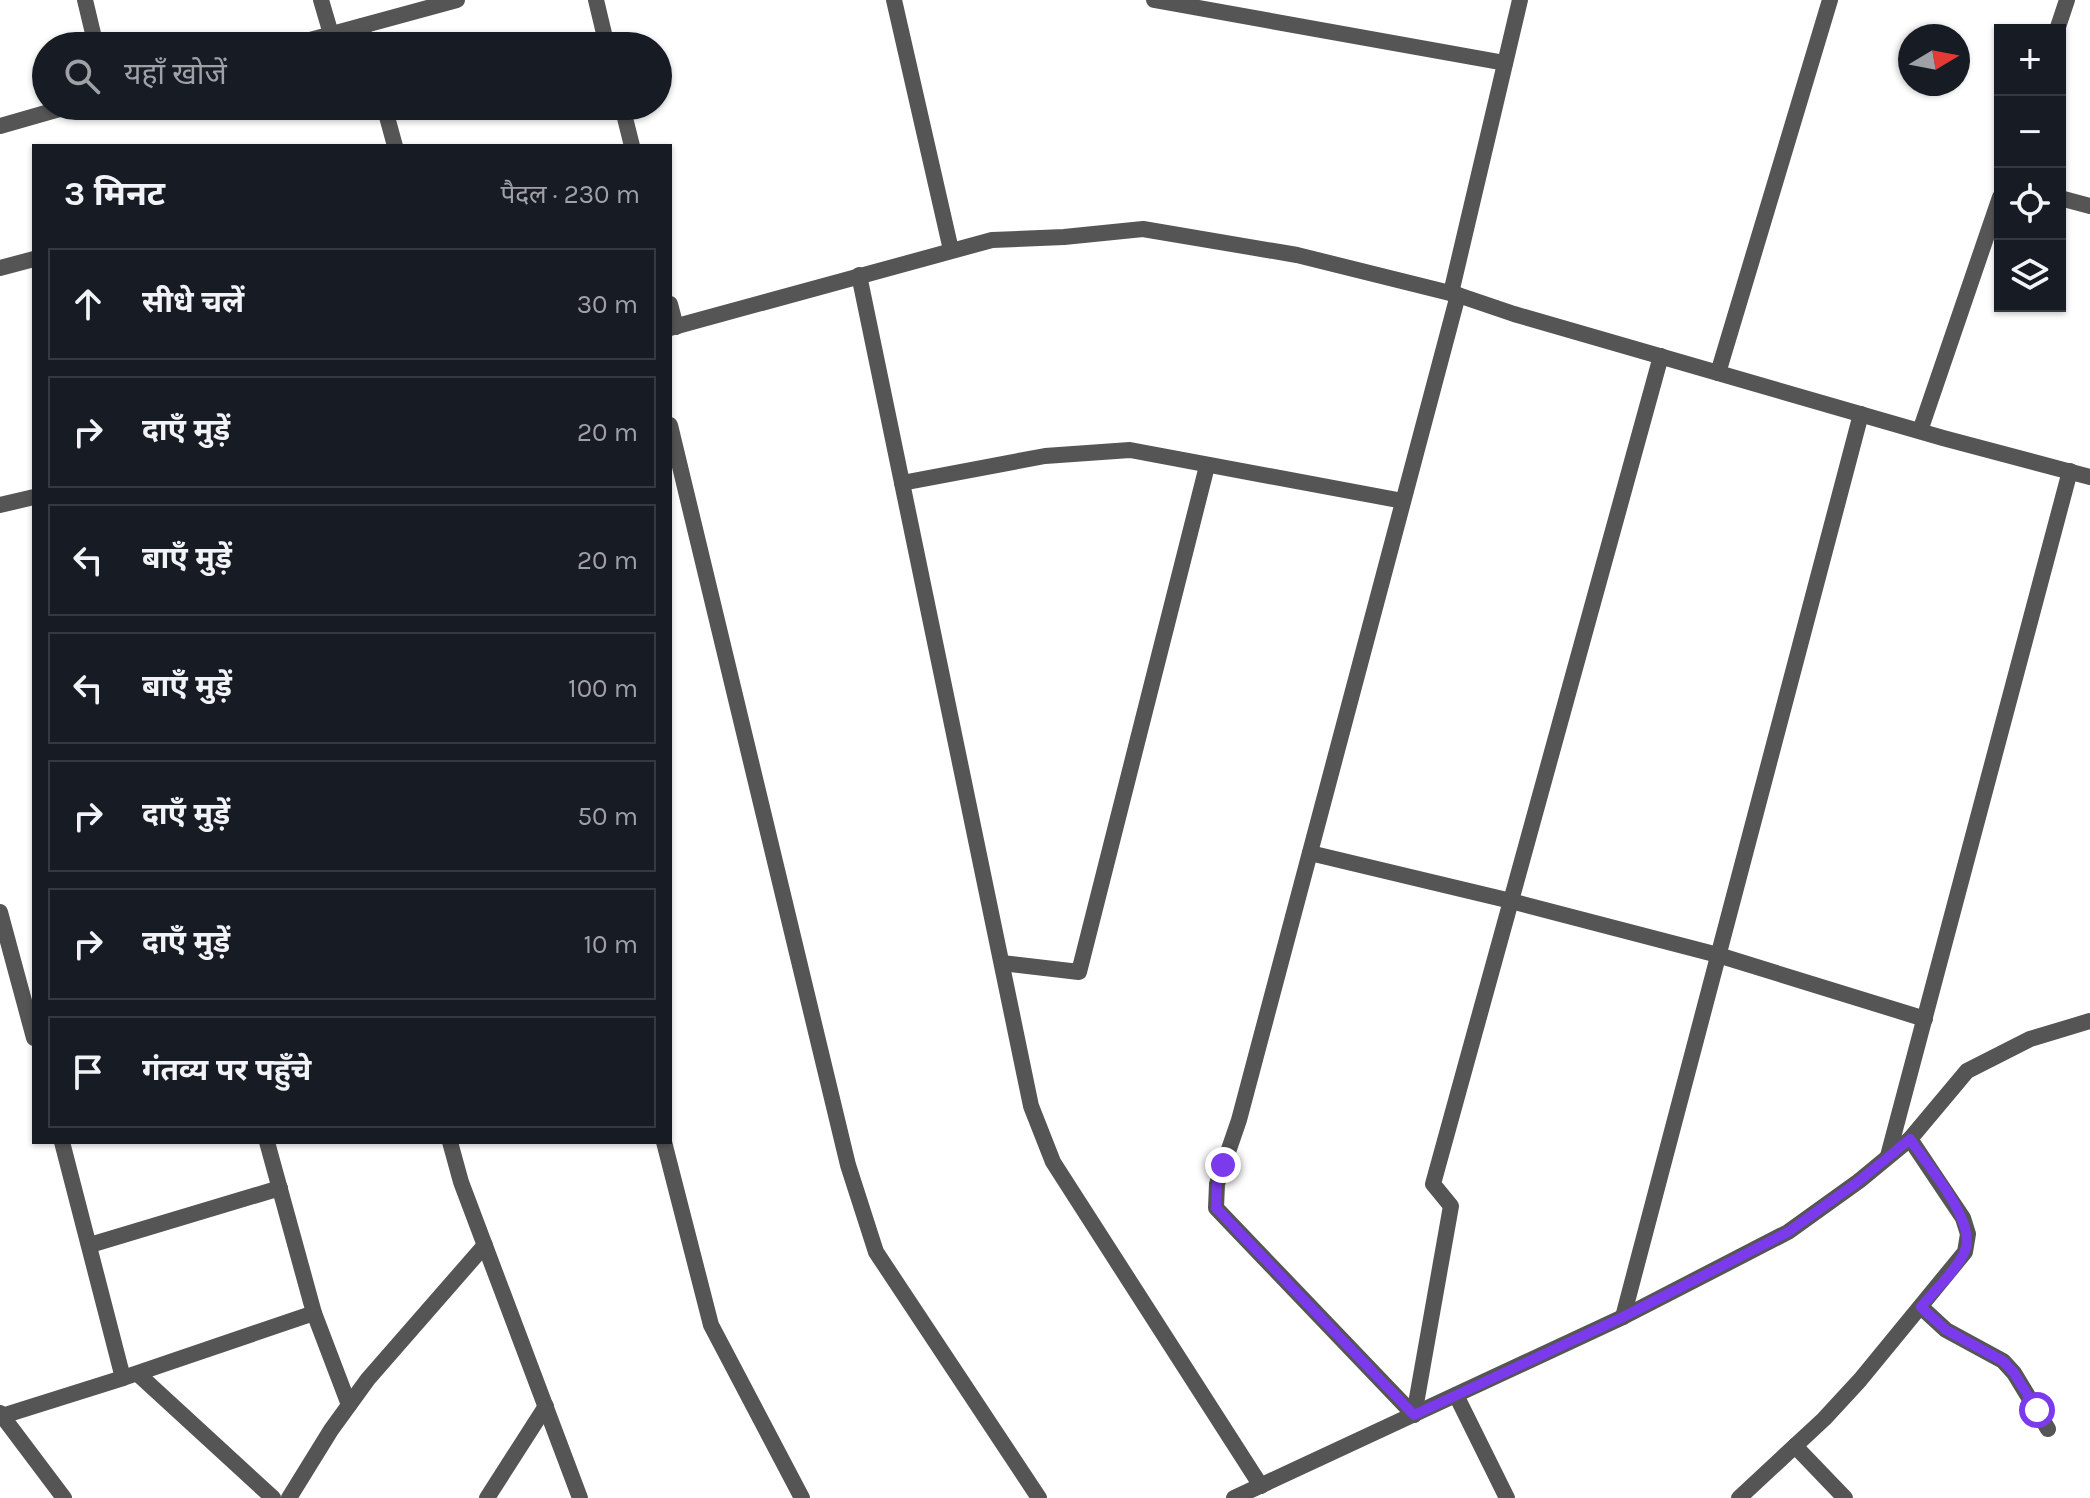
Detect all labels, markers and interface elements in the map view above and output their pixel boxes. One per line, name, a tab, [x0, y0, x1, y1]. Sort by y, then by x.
north arrow	[1898, 24, 1970, 96]
map controls	[1994, 24, 2066, 312]
button: +	[1994, 24, 2066, 96]
search box	[32, 32, 672, 120]
icon: search	[60, 54, 104, 98]
text: यहाँ खोजें	[124, 56, 227, 92]
button: −	[1994, 96, 2066, 168]
button: locate	[1994, 168, 2066, 240]
text: 3 मिनट	[64, 174, 165, 214]
text: पैदल · 230 m	[500, 179, 640, 210]
button: layers	[1994, 240, 2066, 312]
icon: ahead	[66, 282, 110, 326]
text: सीधे चलें	[142, 284, 244, 320]
text: 30 m	[577, 289, 638, 320]
icon: right	[66, 410, 110, 454]
text: दाएँ मुड़ें	[142, 412, 230, 448]
text: 20 m	[577, 417, 638, 448]
icon: left	[66, 538, 110, 582]
text: बाएँ मुड़ें	[142, 540, 232, 576]
text: 20 m	[577, 545, 638, 576]
icon: left	[66, 666, 110, 710]
text: बाएँ मुड़ें	[142, 668, 232, 704]
text: 100 m	[568, 673, 638, 704]
icon: right	[66, 794, 110, 838]
text: दाएँ मुड़ें	[142, 796, 230, 832]
text: 50 m	[577, 801, 638, 832]
icon: right	[66, 922, 110, 966]
text: दाएँ मुड़ें	[142, 924, 230, 960]
text: 10 m	[583, 929, 638, 960]
icon: arrive	[66, 1050, 110, 1094]
text: गंतव्य पर पहुँचे	[142, 1052, 311, 1088]
route end	[1205, 1147, 1241, 1183]
route start	[2019, 1392, 2055, 1428]

